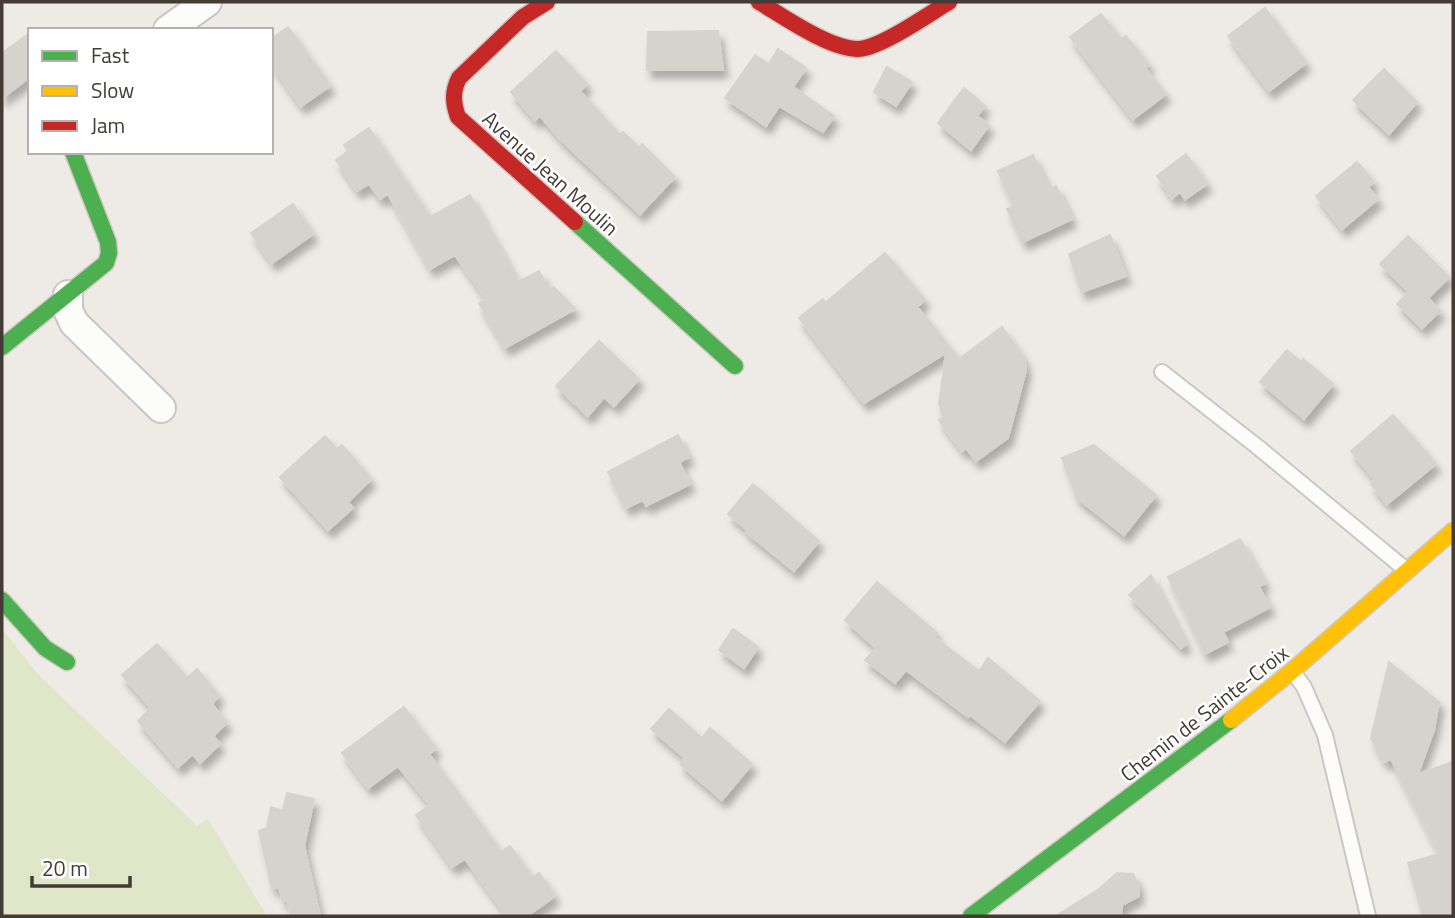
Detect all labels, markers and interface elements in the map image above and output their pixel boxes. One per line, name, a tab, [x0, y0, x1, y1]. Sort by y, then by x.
legend	[28, 28, 273, 154]
text: Fast	[91, 39, 130, 71]
text: Slow	[91, 74, 134, 106]
street label: Avenue Jean Moulin	[476, 103, 626, 243]
text: Jam	[91, 109, 125, 141]
street label: Chemin de Sainte-Croix	[1113, 637, 1295, 789]
scale bar	[32, 844, 130, 888]
text: 20 m	[42, 852, 88, 884]

